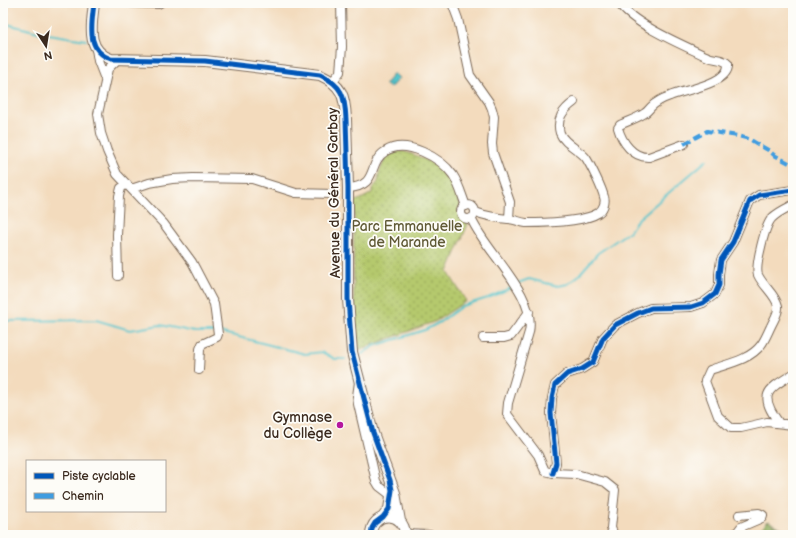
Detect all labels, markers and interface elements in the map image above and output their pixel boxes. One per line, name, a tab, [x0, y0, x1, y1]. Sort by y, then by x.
north arrow	[26, 26, 66, 66]
text: N	[43, 48, 53, 63]
street label: Avenue du Général Garbay	[324, 107, 344, 279]
park label: Parc Emmanuelle de Marande	[352, 218, 462, 251]
place label: Gymnase du Collège	[264, 409, 332, 442]
marker: Gymnase du Collège	[335, 420, 345, 430]
legend	[26, 460, 166, 512]
text: Piste cyclable	[62, 469, 136, 484]
text: Chemin	[62, 489, 104, 504]

